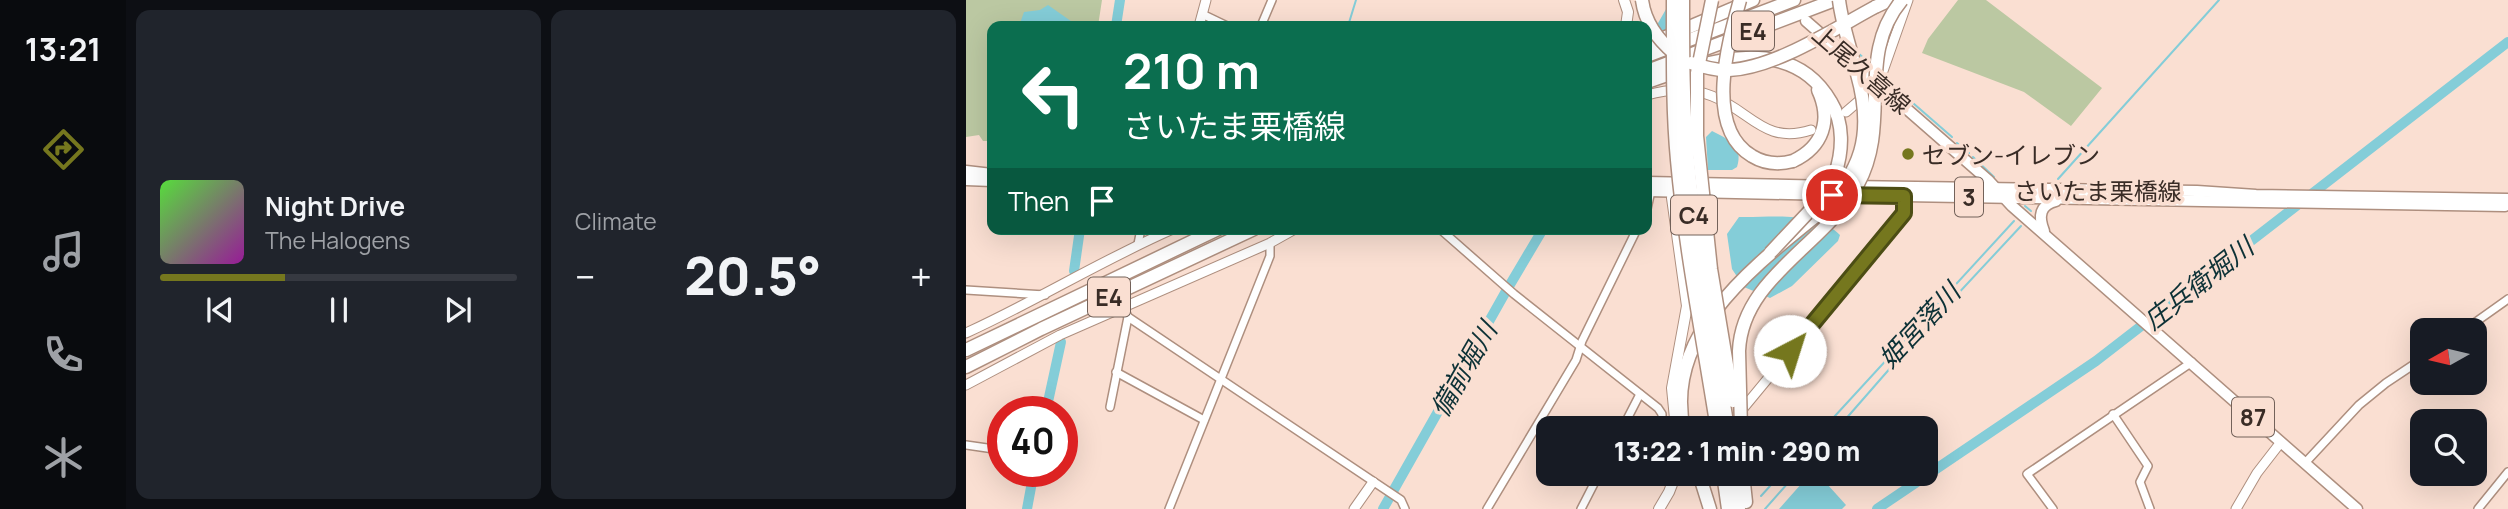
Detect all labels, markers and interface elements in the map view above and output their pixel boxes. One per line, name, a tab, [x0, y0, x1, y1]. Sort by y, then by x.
road number: E4	[1732, 12, 1774, 50]
street label: 上尾久喜線	[1806, 17, 1918, 121]
text: 13:21	[25, 27, 101, 71]
text: 210 m	[1123, 37, 1260, 104]
icon: left	[1008, 49, 1099, 140]
text: さいたま栗橋線	[1123, 104, 1346, 148]
icon: directions	[39, 125, 88, 174]
place label: セブン-イレブン	[1922, 138, 2100, 171]
marker: セブン-イレブン	[1900, 146, 1916, 162]
pin	[1802, 165, 1862, 225]
street label: さいたま栗橋線	[2014, 174, 2182, 207]
icon: arrive	[1813, 176, 1851, 214]
road number: 3	[1955, 178, 1983, 216]
icon: arrive	[1083, 182, 1121, 220]
text: Then	[1008, 183, 1069, 219]
text: Night Drive	[265, 188, 405, 224]
road number: C4	[1671, 196, 1717, 234]
text: Climate	[575, 205, 657, 237]
text: The Halogens	[265, 224, 410, 256]
icon: music	[39, 227, 88, 276]
water label: 庄兵衛堀川	[2136, 227, 2263, 337]
text: 20.5°	[684, 240, 821, 311]
text: −	[575, 250, 596, 302]
text: +	[910, 250, 932, 302]
water label: 姫宮落川	[1870, 273, 1970, 375]
road number: E4	[1088, 278, 1130, 316]
icon: previous	[201, 291, 239, 329]
icon: pause	[320, 291, 358, 329]
icon: next	[439, 291, 477, 329]
water label: 備前堀川	[1421, 312, 1506, 423]
position arrow	[1753, 314, 1827, 388]
north arrow	[2410, 318, 2487, 396]
map controls	[2410, 318, 2487, 486]
icon: phone	[39, 330, 88, 379]
speed limit sign: 40	[987, 396, 1078, 487]
road number: 87	[2232, 398, 2274, 436]
button: search	[2410, 409, 2487, 486]
icon: climate	[39, 433, 88, 482]
text: 13:22 · 1 min · 290 m	[1614, 433, 1860, 469]

